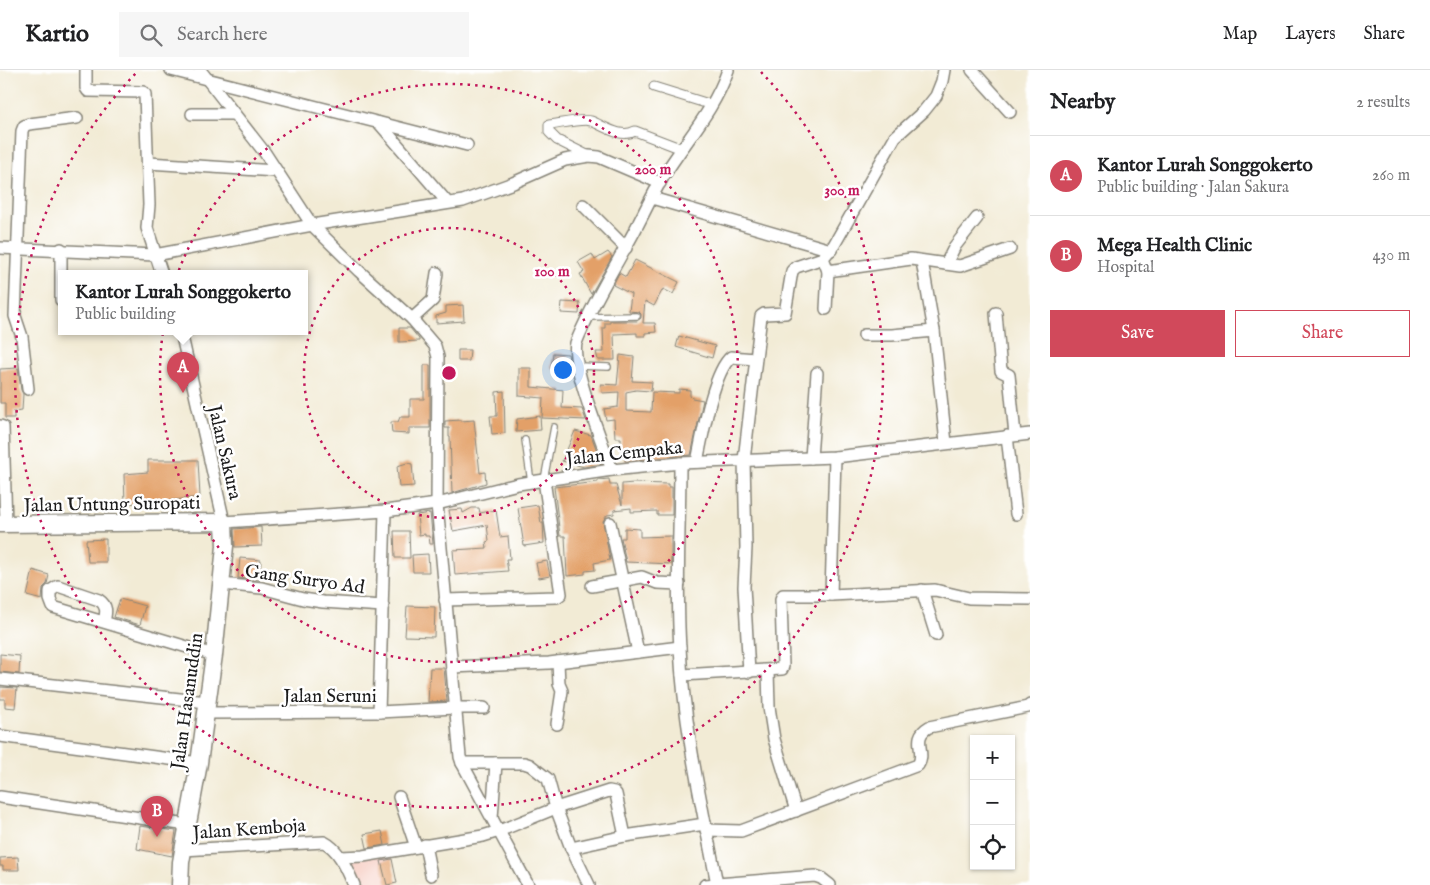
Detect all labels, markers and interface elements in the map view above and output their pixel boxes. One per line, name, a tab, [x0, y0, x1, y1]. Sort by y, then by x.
search box	[119, 12, 469, 57]
text: Kartio	[25, 19, 89, 50]
icon: search	[137, 21, 165, 49]
text: Search here	[177, 23, 268, 47]
text: Map	[1223, 23, 1257, 46]
text: Layers	[1285, 23, 1336, 46]
text: Share	[1364, 23, 1405, 46]
text: Nearby	[1050, 89, 1115, 116]
text: 2 results	[1356, 93, 1410, 113]
text: Kantor Lurah Songgokerto	[1097, 154, 1313, 178]
text: 200 m	[635, 160, 672, 179]
text: A	[1061, 166, 1071, 186]
text: 260 m	[1372, 166, 1410, 186]
text: Public building · Jalan Sakura	[1097, 178, 1289, 198]
text: 300 m	[824, 181, 860, 200]
text: Mega Health Clinic	[1097, 234, 1252, 258]
text: B	[1061, 246, 1071, 266]
text: 430 m	[1372, 246, 1410, 266]
text: Hospital	[1097, 258, 1154, 278]
text: 100 m	[534, 262, 570, 281]
popup	[58, 270, 308, 335]
text: Kantor Lurah Songgokerto	[75, 281, 291, 305]
text: Public building	[75, 305, 175, 325]
button: Save	[1050, 310, 1225, 357]
button: Share	[1235, 310, 1410, 357]
pin: A	[167, 352, 199, 393]
your location	[550, 357, 576, 383]
centre of rings	[440, 364, 458, 382]
street label: Jalan Sakura	[201, 401, 247, 503]
street label: Jalan Cempaka	[563, 436, 684, 472]
street label: Jalan Untung Suropati	[21, 491, 201, 519]
street label: Gang Suryo Ad	[243, 560, 367, 600]
street label: Jalan Hasanuddin	[166, 631, 209, 773]
street label: Jalan Seruni	[281, 685, 377, 709]
map controls	[970, 735, 1015, 870]
button: +	[970, 735, 1015, 780]
button: −	[970, 780, 1015, 825]
pin: B	[141, 796, 173, 837]
street label: Jalan Kemboja	[190, 814, 307, 846]
button: locate	[970, 825, 1015, 870]

